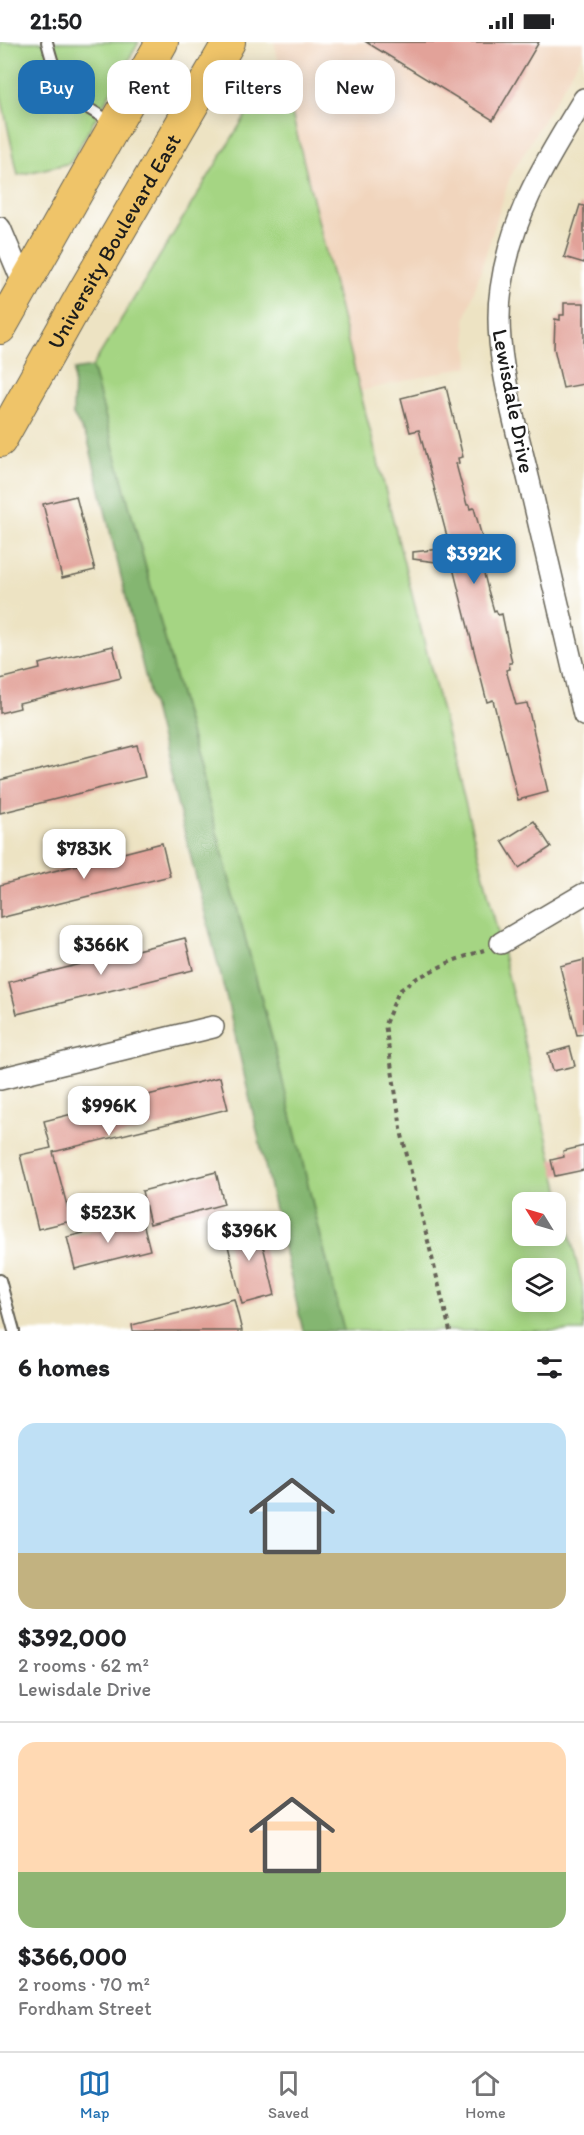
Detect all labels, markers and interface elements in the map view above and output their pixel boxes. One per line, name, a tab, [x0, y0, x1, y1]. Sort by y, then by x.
text: 21:50	[30, 8, 82, 35]
chip: Buy	[18, 60, 95, 114]
chip: Rent	[107, 60, 191, 114]
chip: Filters	[203, 60, 303, 114]
chip: New	[315, 60, 395, 114]
street label: University Boulevard East	[42, 129, 187, 354]
street label: Lewisdale Drive	[486, 327, 541, 476]
pin: $392K	[432, 534, 516, 585]
text: $392K	[447, 541, 501, 565]
pin: $783K	[42, 829, 126, 880]
text: $783K	[57, 836, 111, 860]
pin: $366K	[59, 925, 143, 976]
text: $366K	[74, 932, 128, 956]
pin: $996K	[67, 1086, 151, 1137]
text: $996K	[82, 1093, 136, 1117]
north arrow	[512, 1192, 566, 1246]
map controls	[512, 1192, 566, 1312]
pin: $523K	[66, 1193, 150, 1244]
text: $523K	[81, 1200, 135, 1224]
pin: $396K	[207, 1211, 291, 1262]
text: $396K	[222, 1218, 276, 1242]
button: layers	[512, 1258, 566, 1312]
text: 6 homes	[18, 1351, 110, 1383]
icon: filters	[533, 1351, 566, 1384]
icon: home	[238, 1462, 346, 1570]
text: $392,000	[18, 1621, 127, 1653]
text: 2 rooms · 62 m²	[18, 1653, 149, 1677]
text: Lewisdale Drive	[18, 1677, 151, 1701]
icon: home	[238, 1781, 346, 1889]
text: $366,000	[18, 1940, 127, 1972]
text: 2 rooms · 70 m²	[18, 1972, 150, 1996]
text: Fordham Street	[18, 1996, 152, 2020]
tab: Map	[78, 2067, 111, 2122]
tab: Saved	[268, 2067, 309, 2122]
tab: Home	[465, 2067, 506, 2122]

